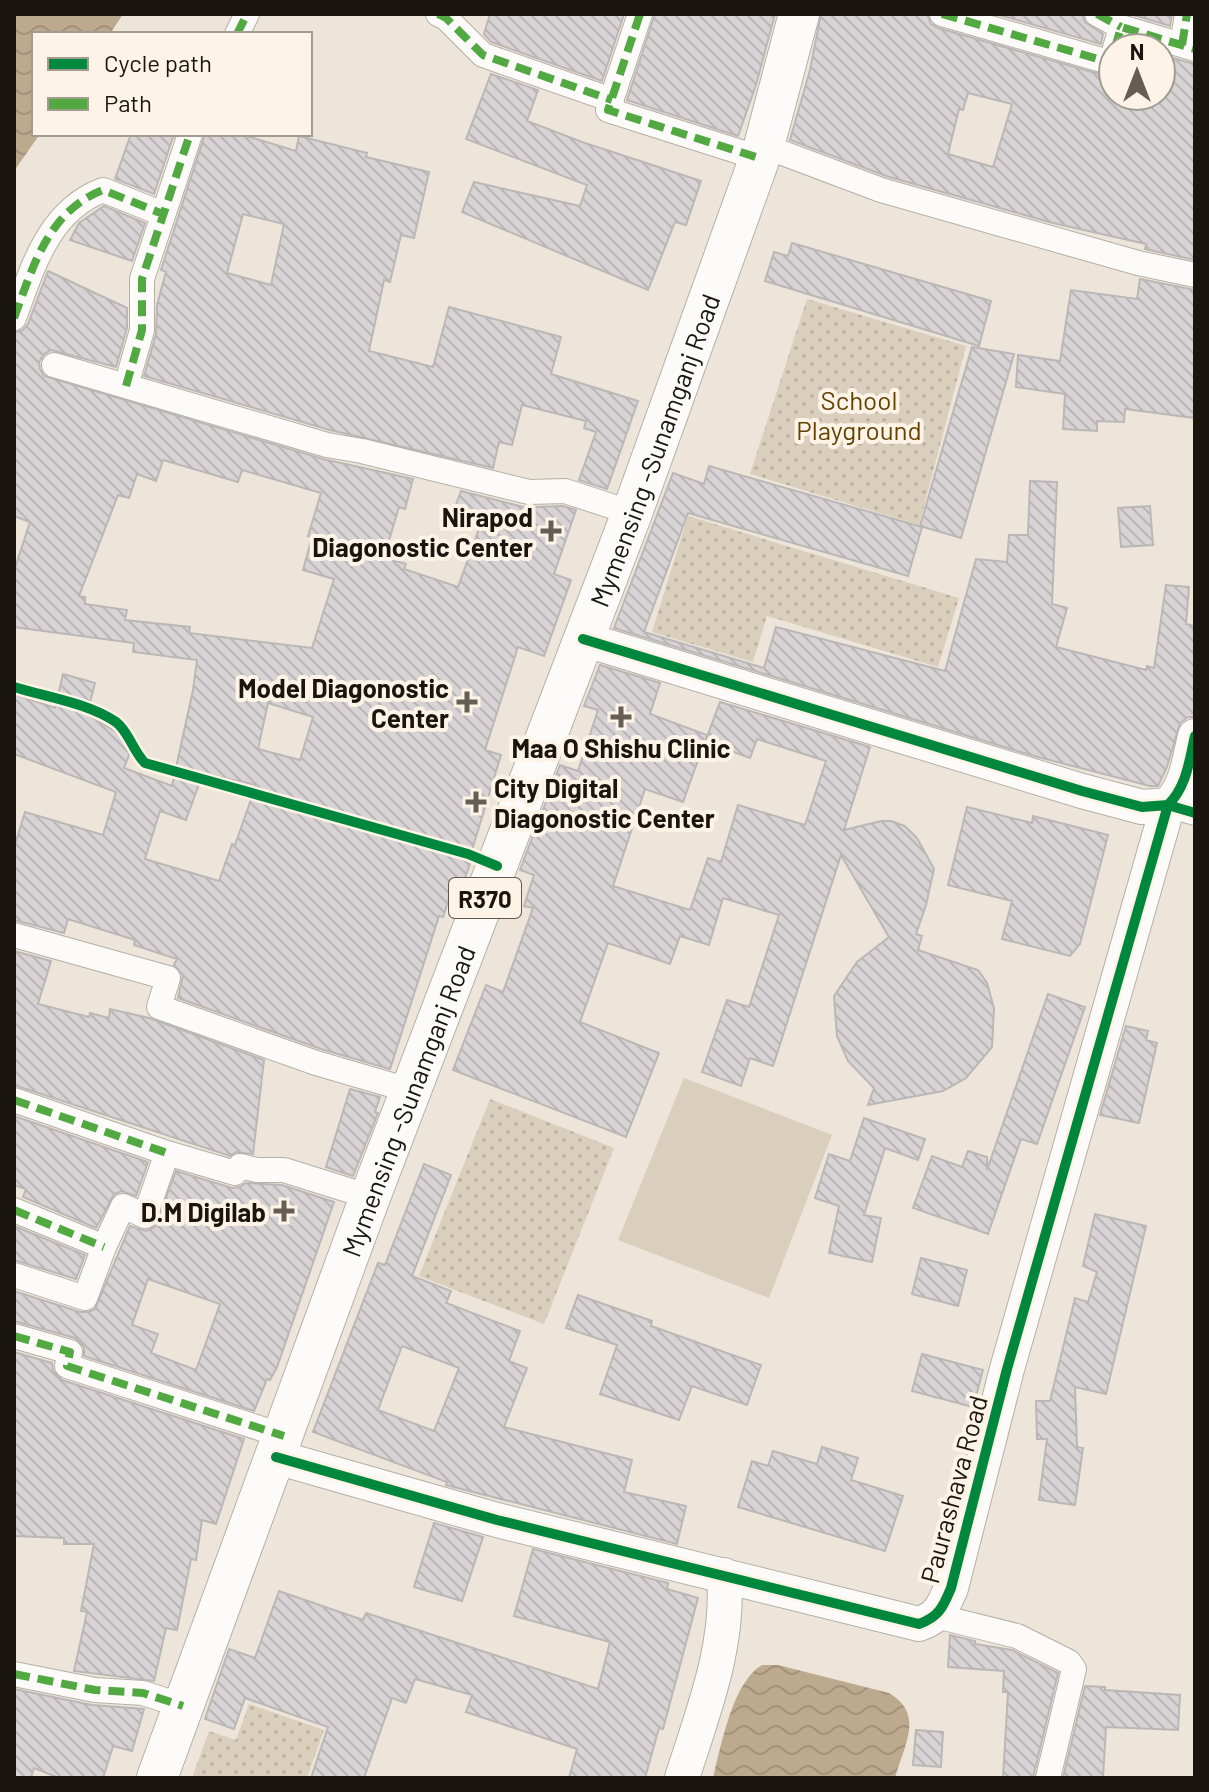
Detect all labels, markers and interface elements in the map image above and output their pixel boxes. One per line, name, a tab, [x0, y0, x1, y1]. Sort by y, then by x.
legend	[32, 32, 312, 136]
north arrow	[1097, 32, 1177, 112]
text: N	[1130, 38, 1144, 64]
text: Cycle path	[104, 48, 212, 77]
text: Path	[104, 88, 152, 117]
street label: Mymensing -Sunamganj Road	[582, 289, 725, 611]
park label: School Playground	[796, 384, 922, 445]
place label: Nirapod Diagonostic Center	[312, 501, 533, 562]
marker: Nirapod Diagonostic Center	[540, 520, 562, 542]
place label: Model Diagonostic Center	[238, 672, 449, 733]
marker: Model Diagonostic Center	[456, 691, 478, 713]
marker: Maa O Shishu Clinic	[610, 706, 632, 728]
place label: Maa O Shishu Clinic	[511, 732, 731, 763]
place label: City Digital Diagonostic Center	[494, 772, 715, 833]
marker: City Digital Diagonostic Center	[465, 791, 487, 813]
road number: R370	[449, 878, 521, 918]
street label: Mymensing -Sunamganj Road	[334, 941, 481, 1261]
place label: D.M Digilab	[141, 1196, 266, 1227]
marker: D.M Digilab	[273, 1200, 295, 1222]
street label: Paurashava Road	[913, 1392, 993, 1586]

